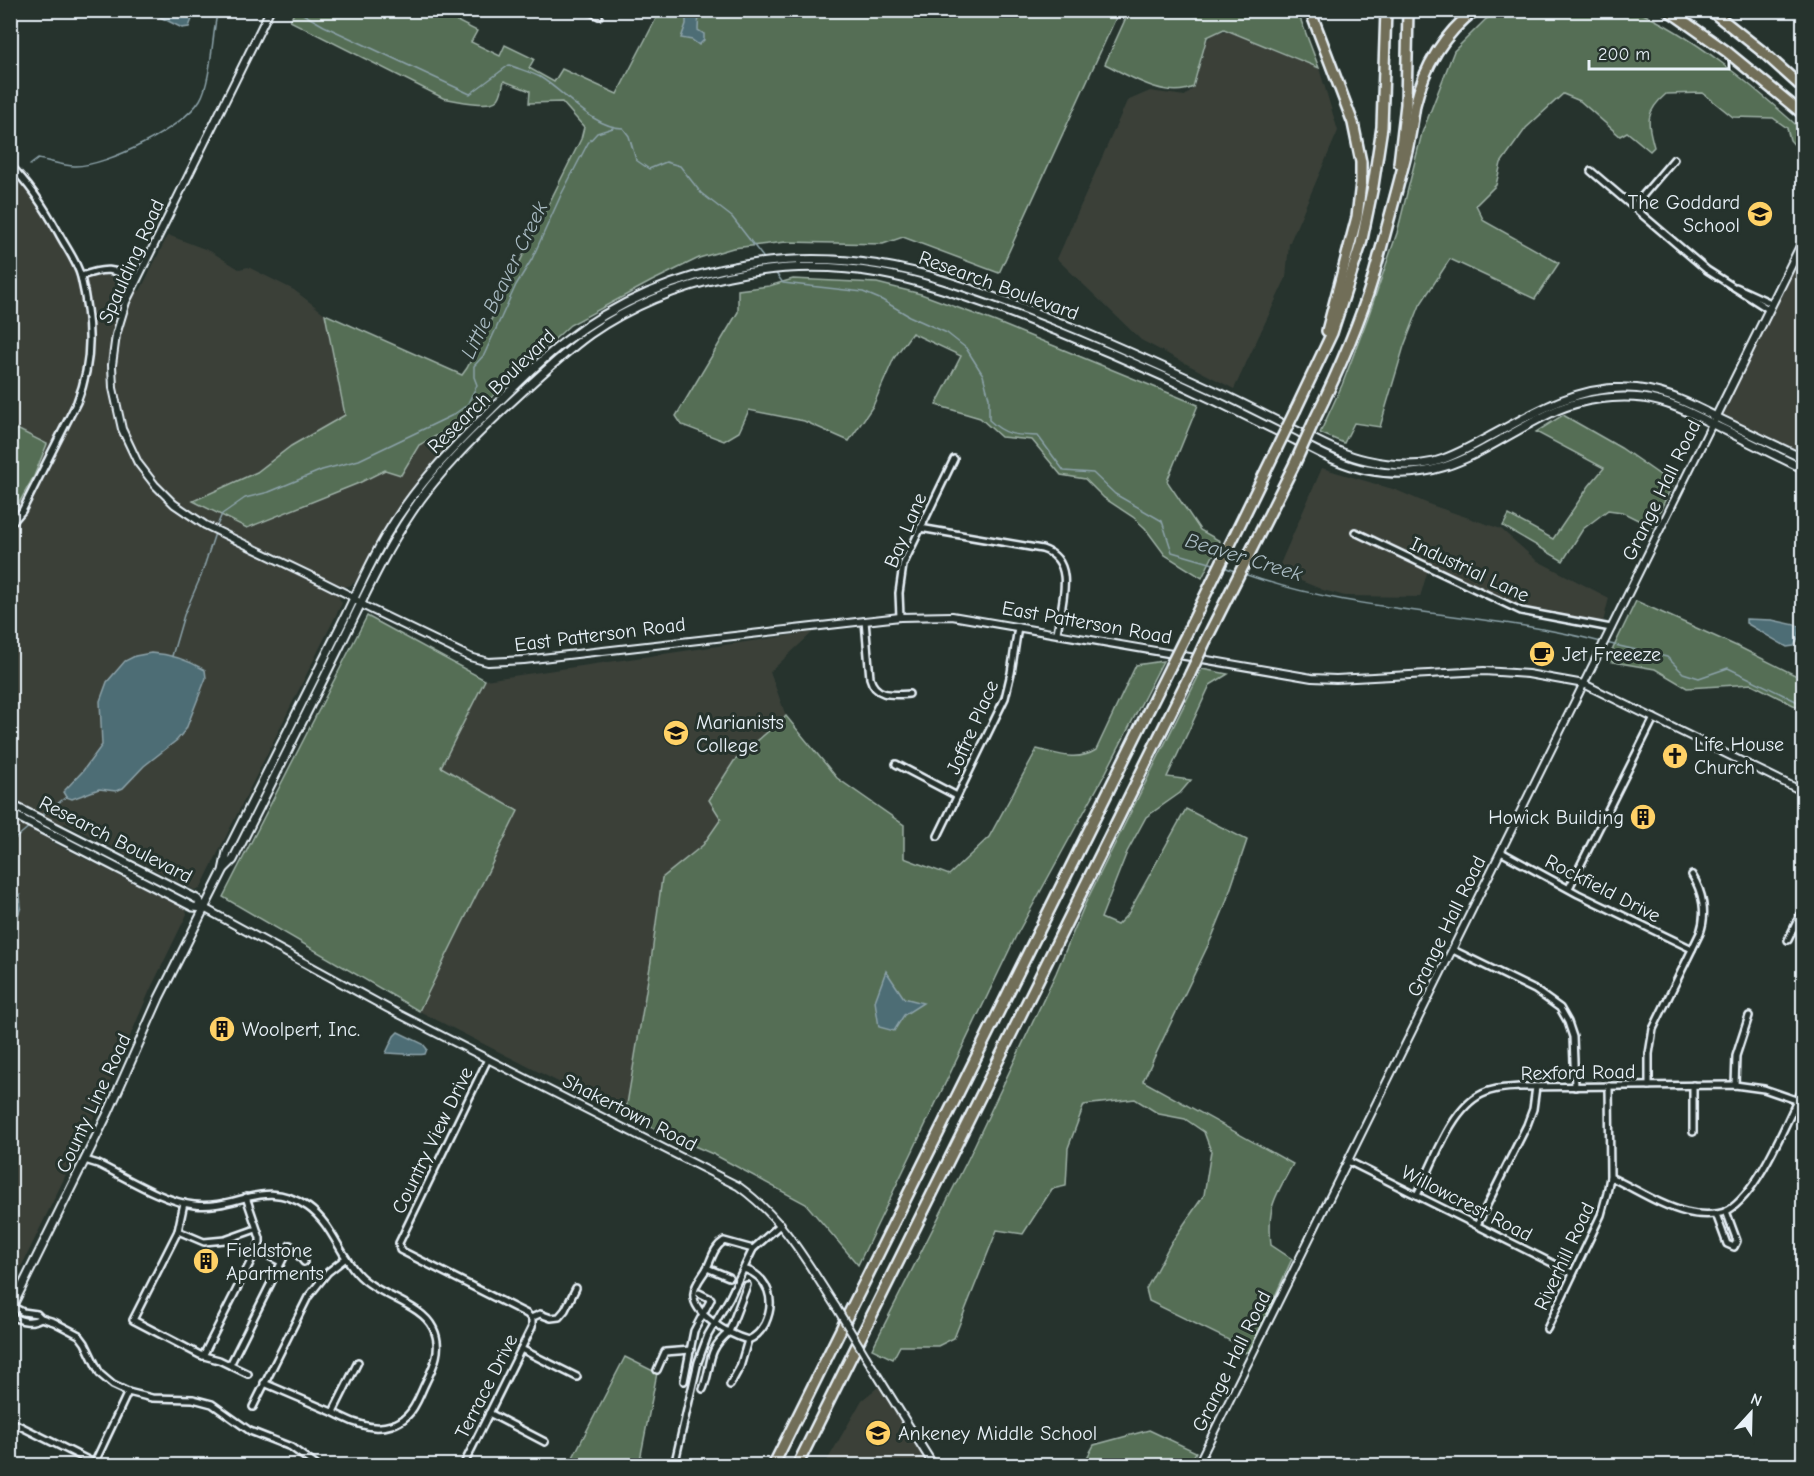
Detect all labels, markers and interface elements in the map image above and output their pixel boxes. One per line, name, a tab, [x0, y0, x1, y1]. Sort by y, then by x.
scale bar	[1589, 33, 1728, 71]
text: 200 m	[1598, 44, 1650, 65]
place label: The Goddard School	[1628, 191, 1740, 237]
street label: Spaulding Road	[94, 196, 169, 327]
water label: Little Beaver Creek	[456, 197, 553, 362]
school or university icon: The Goddard School	[1745, 199, 1775, 229]
street label: Research Boulevard	[916, 246, 1082, 325]
street label: Research Boulevard	[423, 325, 560, 458]
street label: Grange Hall Road	[1617, 416, 1706, 564]
street label: Bay Lane	[879, 489, 932, 571]
water label: Beaver Creek	[1183, 528, 1306, 586]
street label: Industrial Lane	[1407, 532, 1533, 607]
street label: East Patterson Road	[1000, 596, 1174, 649]
street label: East Patterson Road	[513, 613, 687, 656]
cafe icon: Jet Freeeze	[1527, 639, 1557, 669]
place label: Jet Freeeze	[1562, 643, 1661, 666]
street label: Joffre Place	[941, 677, 1003, 778]
place label: Marianists College	[696, 711, 784, 757]
school or university icon: Marianists College	[661, 718, 691, 748]
place label: Life House Church	[1694, 733, 1784, 779]
church icon: Life House Church	[1660, 741, 1690, 771]
street label: Research Boulevard	[35, 791, 196, 888]
building icon: Howick Building	[1628, 802, 1658, 832]
place label: Howick Building	[1488, 806, 1624, 829]
street label: Rockfield Drive	[1541, 850, 1664, 927]
street label: Grange Hall Road	[1402, 852, 1491, 1000]
building icon: Woolpert, Inc.	[207, 1014, 237, 1044]
place label: Woolpert, Inc.	[242, 1018, 360, 1041]
street label: County Line Road	[51, 1030, 136, 1176]
street label: Rexford Road	[1520, 1060, 1636, 1085]
street label: Country View Drive	[387, 1063, 478, 1217]
street label: Shakertown Road	[559, 1069, 701, 1156]
street label: Willowcrest Road	[1397, 1161, 1536, 1246]
street label: Riverhill Road	[1529, 1199, 1599, 1314]
place label: Fieldstone Apartments	[226, 1239, 324, 1285]
building icon: Fieldstone Apartments	[191, 1246, 221, 1276]
street label: Grange Hall Road	[1187, 1287, 1276, 1435]
street label: Terrace Drive	[450, 1330, 523, 1442]
north arrow	[1721, 1383, 1781, 1443]
text: N	[1748, 1390, 1764, 1410]
school or university icon: Ankeney Middle School	[863, 1418, 893, 1448]
place label: Ankeney Middle School	[898, 1422, 1097, 1445]

